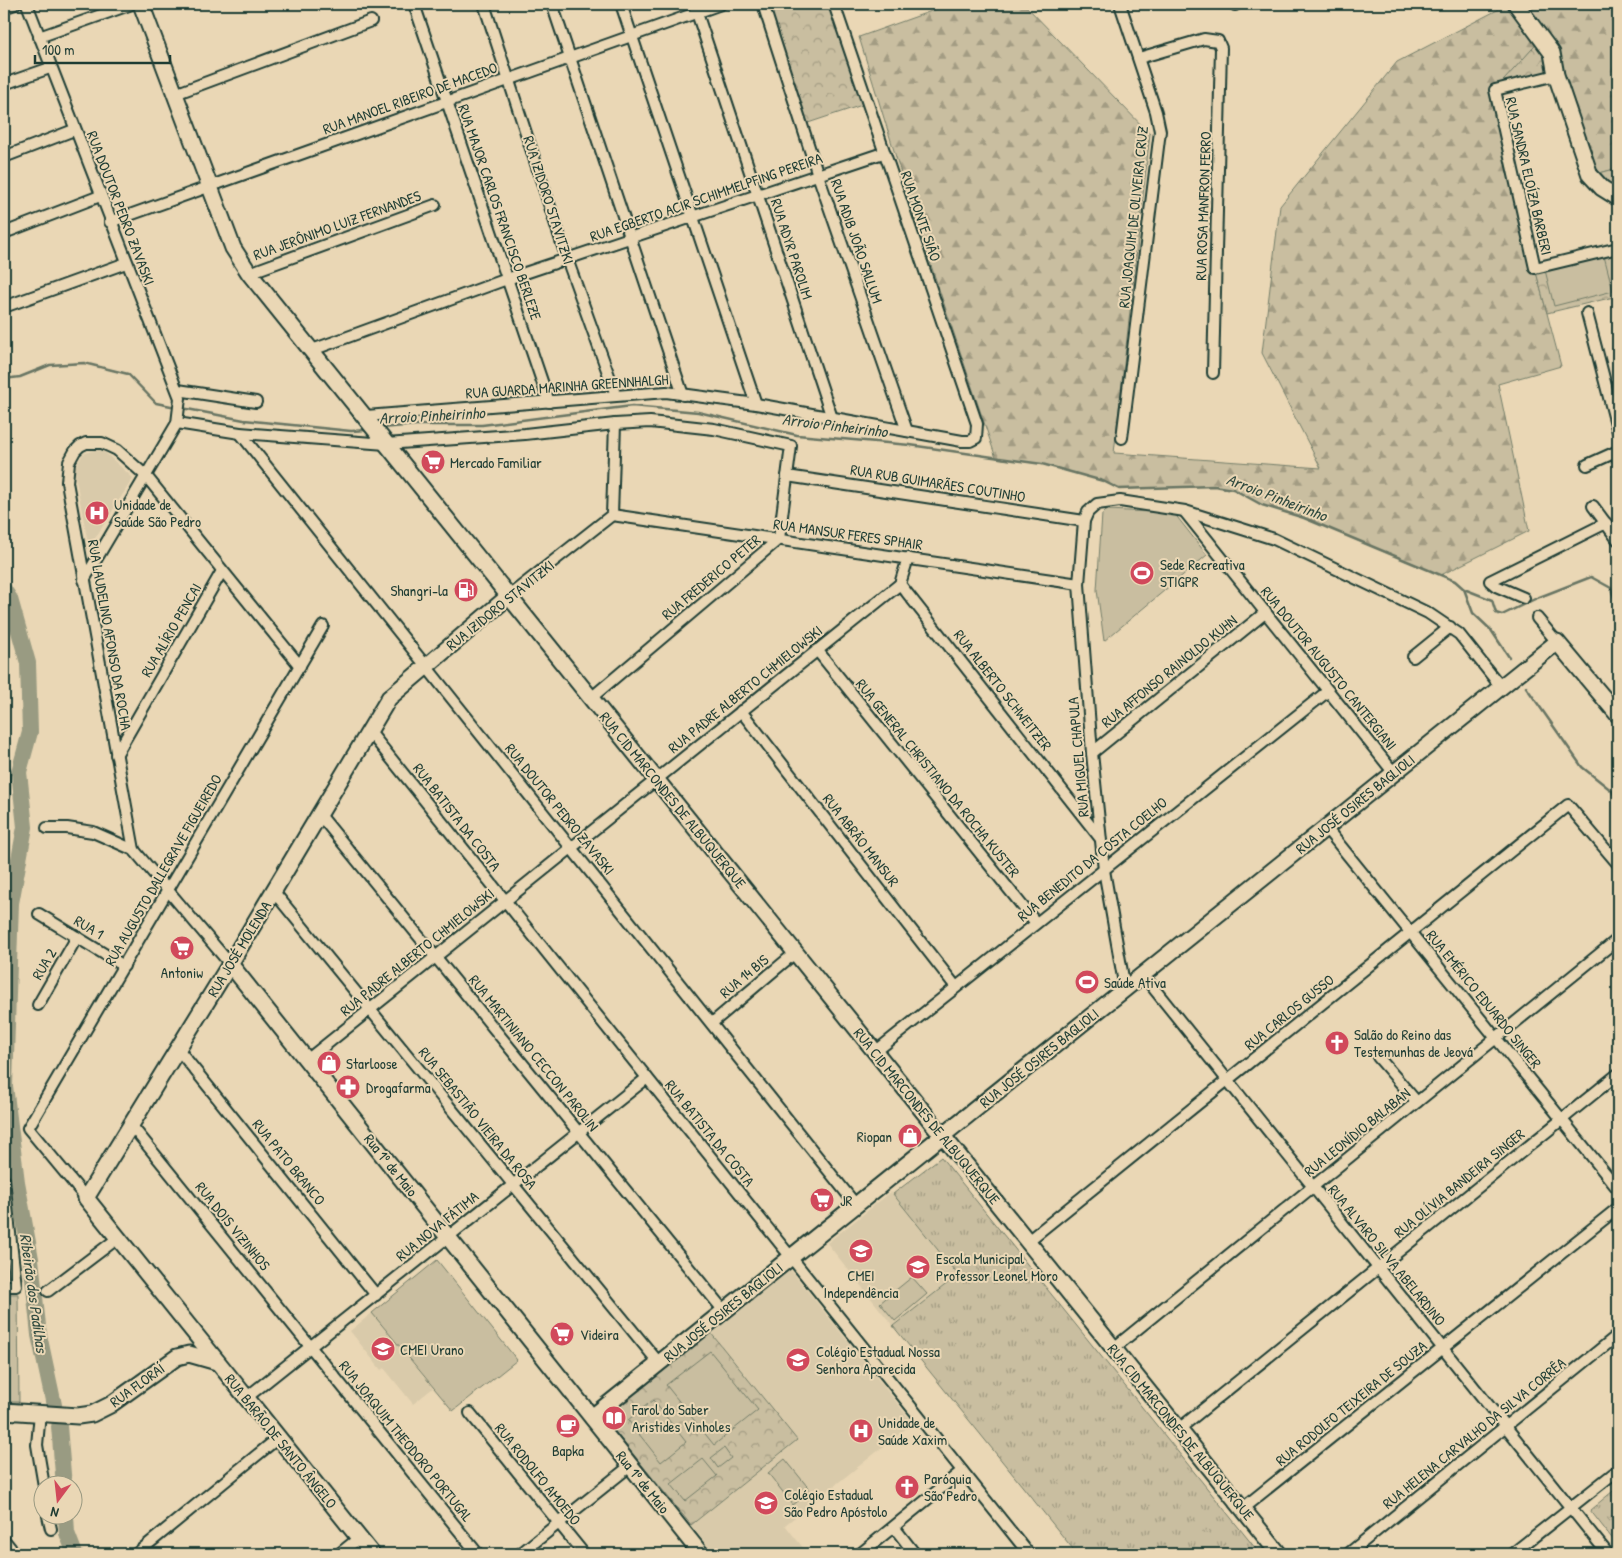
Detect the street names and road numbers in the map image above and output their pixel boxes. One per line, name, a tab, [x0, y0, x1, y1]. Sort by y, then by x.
street label: RUA MANOEL RIBEIRO DE MACEDO	[320, 57, 500, 139]
street label: RUA SANDRA ELOÍZA BARBERI	[1501, 95, 1557, 257]
street label: RUA MAJOR CARLOS FRANCISCO BERLEZE	[453, 101, 547, 323]
street label: RUA JOAQUIM DE OLIVEIRA CRUZ	[1113, 125, 1153, 309]
street label: RUA DOUTOR PEDRO ZAVASKI	[82, 128, 160, 288]
street label: RUA ROSA MANFRON FERRO	[1190, 131, 1216, 281]
street label: RUA IZIDORO STAVITZKI	[518, 133, 580, 267]
street label: RUA EGBERTO ACIR SCHIMMELPFING PEREIRA	[587, 147, 826, 247]
street label: RUA MONTE SIÃO	[896, 168, 946, 264]
street label: RUA ADIB JOÃO SALLUM	[826, 176, 888, 306]
street label: RUA JERÔNIMO LUIZ FERNANDES	[250, 185, 424, 265]
street label: RUA ADYR PAROLIM	[766, 196, 818, 302]
street label: RUA GUARDA MARINHA GREENNHALGH	[465, 368, 669, 404]
street label: RUA RUB GUIMARÃES COUTINHO	[849, 459, 1027, 507]
street label: RUA MANSUR FERES SPHAIR	[772, 513, 924, 555]
street label: RUA FREDERICO PETER	[657, 529, 765, 625]
street label: RUA LAUDELINO AFONSO DA ROCHA	[83, 538, 137, 733]
street label: RUA IZIDORO STAVITZKI	[441, 555, 559, 655]
street label: RUA ALÍRIO PENCAI	[136, 579, 206, 681]
street label: RUA DOUTOR AUGUSTO CANTERGIANI	[1256, 582, 1402, 754]
street label: RUA AFFONSO RAINOLDO KUHN	[1097, 610, 1241, 732]
street label: RUA PADRE ALBERTO CHMIELOWSKI	[663, 620, 827, 758]
street label: RUA ALBERTO SCHWEITZER	[949, 625, 1057, 755]
street label: RUA GENERAL CHRISTIANO DA ROCHA KUSTER	[851, 674, 1025, 882]
street label: RUA MIGUEL CHAPULA	[1062, 695, 1094, 818]
street label: RUA CID MARCONDES DE ALBUQUERQUE	[595, 707, 751, 893]
street label: RUA DOUTOR PEDRO ZAVASKI	[500, 739, 620, 879]
street label: RUA JOSÉ OSIRES BAGLIOLI	[1291, 749, 1419, 859]
street label: RUA BATISTA DA COSTA	[408, 759, 506, 876]
street label: RUA AUGUSTO DALLEGRAVE FIGUEIREDO	[99, 770, 227, 970]
street label: RUA ABRÃO MANSUR	[818, 789, 904, 891]
street label: RUA BENEDITO DA COSTA COELHO	[1013, 792, 1171, 926]
street label: RUA PADRE ALBERTO CHMIELOWSKI	[335, 883, 499, 1021]
street label: RUA JOSÉ MOLENDA	[202, 896, 276, 1001]
street label: RUA 1	[70, 910, 108, 944]
street label: RUA EMÉRICO EDUARDO SINGER	[1422, 925, 1547, 1073]
street label: RUA 2	[27, 945, 61, 983]
street label: RUA 14 BIS	[715, 949, 773, 1003]
street label: RUA CARLOS GUSSO	[1240, 969, 1338, 1055]
street label: RUA MARTINIANO CECCON PAROLIN	[464, 970, 604, 1136]
street label: RUA JOSÉ OSIRES BAGLIOLI	[975, 1003, 1103, 1113]
street label: RUA CID MARCONDES DE ALBUQUERQUE	[849, 1023, 1005, 1209]
street label: RUA SEBASTIÃO VIEIRA DA ROSA	[414, 1042, 543, 1194]
street label: RUA BATISTA DA COSTA	[660, 1075, 760, 1191]
street label: RUA LEONÍDIO BALABAN	[1299, 1083, 1415, 1181]
street label: RUA PATO BRANCO	[248, 1114, 330, 1210]
street label: RUA OLÍVIA BANDEIRA SINGER	[1389, 1123, 1529, 1242]
street label: Rua 1º de Maio	[359, 1129, 423, 1201]
street label: RUA DOIS VIZINHOS	[191, 1177, 275, 1275]
street label: RUA ALVARO SILVA ABELARDINO	[1323, 1180, 1451, 1330]
street label: RUA NOVA FÁTIMA	[391, 1186, 483, 1266]
street label: RUA JOSÉ OSIRES BAGLIOLI	[659, 1257, 787, 1367]
street label: RUA RODOLFO TEIXEIRA DE SOUZA	[1271, 1335, 1432, 1471]
street label: RUA CID MARCONDES DE ALBUQUERQUE	[1103, 1339, 1259, 1525]
street label: RUA HELENA CARVALHO DA SILVA CORRÊA	[1378, 1352, 1571, 1514]
street label: RUA JOAQUIM THEODORO PORTUGAL	[334, 1356, 478, 1526]
street label: RUA FLORAÍ	[105, 1358, 169, 1412]
street label: RUA BARÃO DE SANTO ÂNGELO	[220, 1369, 342, 1513]
street label: RUA RODOLFO AMOEDO	[490, 1418, 586, 1530]
street label: Rua 1º de Maio	[611, 1446, 675, 1518]

